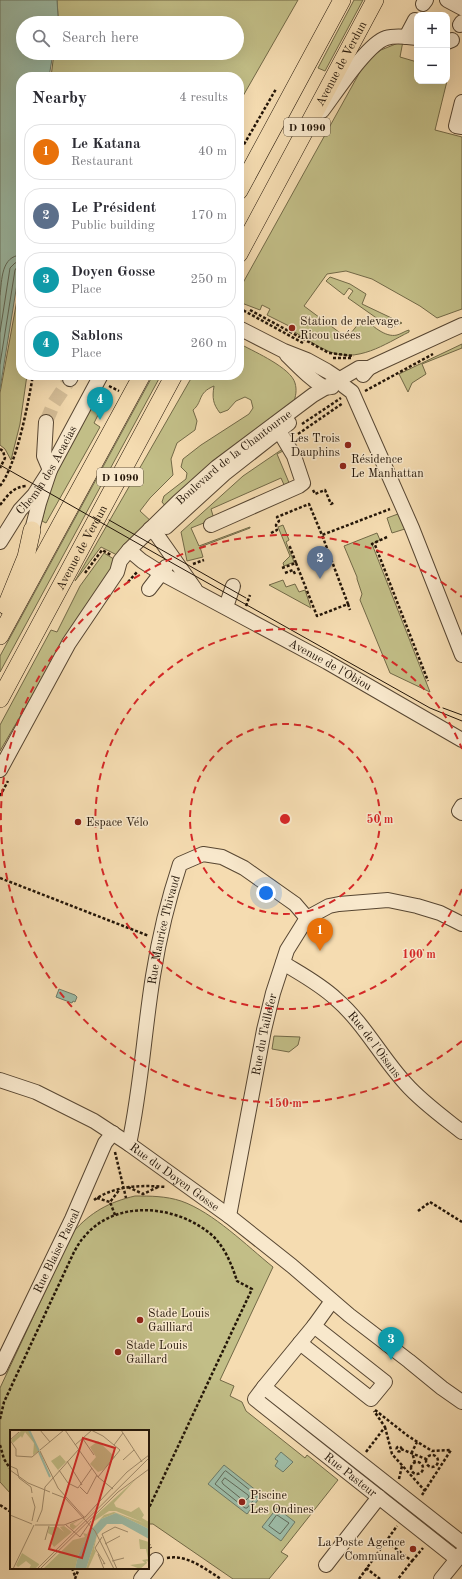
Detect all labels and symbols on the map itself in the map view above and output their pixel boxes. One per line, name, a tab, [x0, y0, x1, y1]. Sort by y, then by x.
street label: Avenue de Verdun	[314, 19, 370, 109]
road number: D 1090	[284, 118, 330, 136]
place label: Station de relevage Ricou usées	[300, 316, 400, 342]
marker: Station de relevage Ricou usées	[287, 323, 297, 333]
pin: 4	[87, 387, 113, 420]
street label: Boulevard de la Chantourne	[174, 408, 295, 508]
street label: Chemin des Acacias	[14, 424, 80, 517]
place label: Les Trois Dauphins	[290, 433, 340, 459]
marker: Les Trois Dauphins	[343, 440, 353, 450]
place label: Résidence Le Manhattan	[351, 454, 424, 480]
marker: Résidence Le Manhattan	[338, 461, 348, 471]
road number: D 1090	[97, 468, 143, 486]
street label: Avenue de Verdun	[55, 503, 110, 592]
pin: 2	[307, 546, 333, 579]
street label: Avenue de l'Obiou	[286, 638, 374, 694]
centre of rings	[278, 812, 292, 826]
text: 50 m	[367, 813, 394, 826]
marker: Espace Vélo	[73, 817, 83, 827]
place label: Espace Vélo	[86, 817, 149, 829]
street label: Rue Maurice Thivaud	[147, 874, 183, 986]
your location	[256, 883, 276, 903]
pin: 1	[307, 918, 333, 951]
text: 100 m	[402, 949, 436, 961]
street label: Rue du Taillefer	[251, 992, 280, 1077]
street label: Rue de l'Oisans	[345, 1010, 403, 1080]
text: 150 m	[268, 1097, 302, 1110]
street label: Rue du Doyen Gosse	[127, 1142, 221, 1214]
street label: Rue Blaise Pascal	[32, 1207, 83, 1295]
place label: Stade Louis Gailliard	[148, 1308, 210, 1334]
marker: Stade Louis Gailliard	[135, 1315, 145, 1325]
pin: 3	[378, 1327, 404, 1360]
place label: Stade Louis Gaillard	[126, 1340, 188, 1366]
marker: Stade Louis Gaillard	[113, 1347, 123, 1357]
inset map	[10, 1430, 149, 1569]
street label: Rue Pasteur	[321, 1451, 379, 1500]
place label: Piscine Les Ondines	[250, 1490, 314, 1516]
marker: Piscine Les Ondines	[237, 1497, 247, 1507]
place label: La Poste Agence Communale	[317, 1537, 405, 1563]
marker: La Poste Agence Communale	[408, 1544, 418, 1554]

